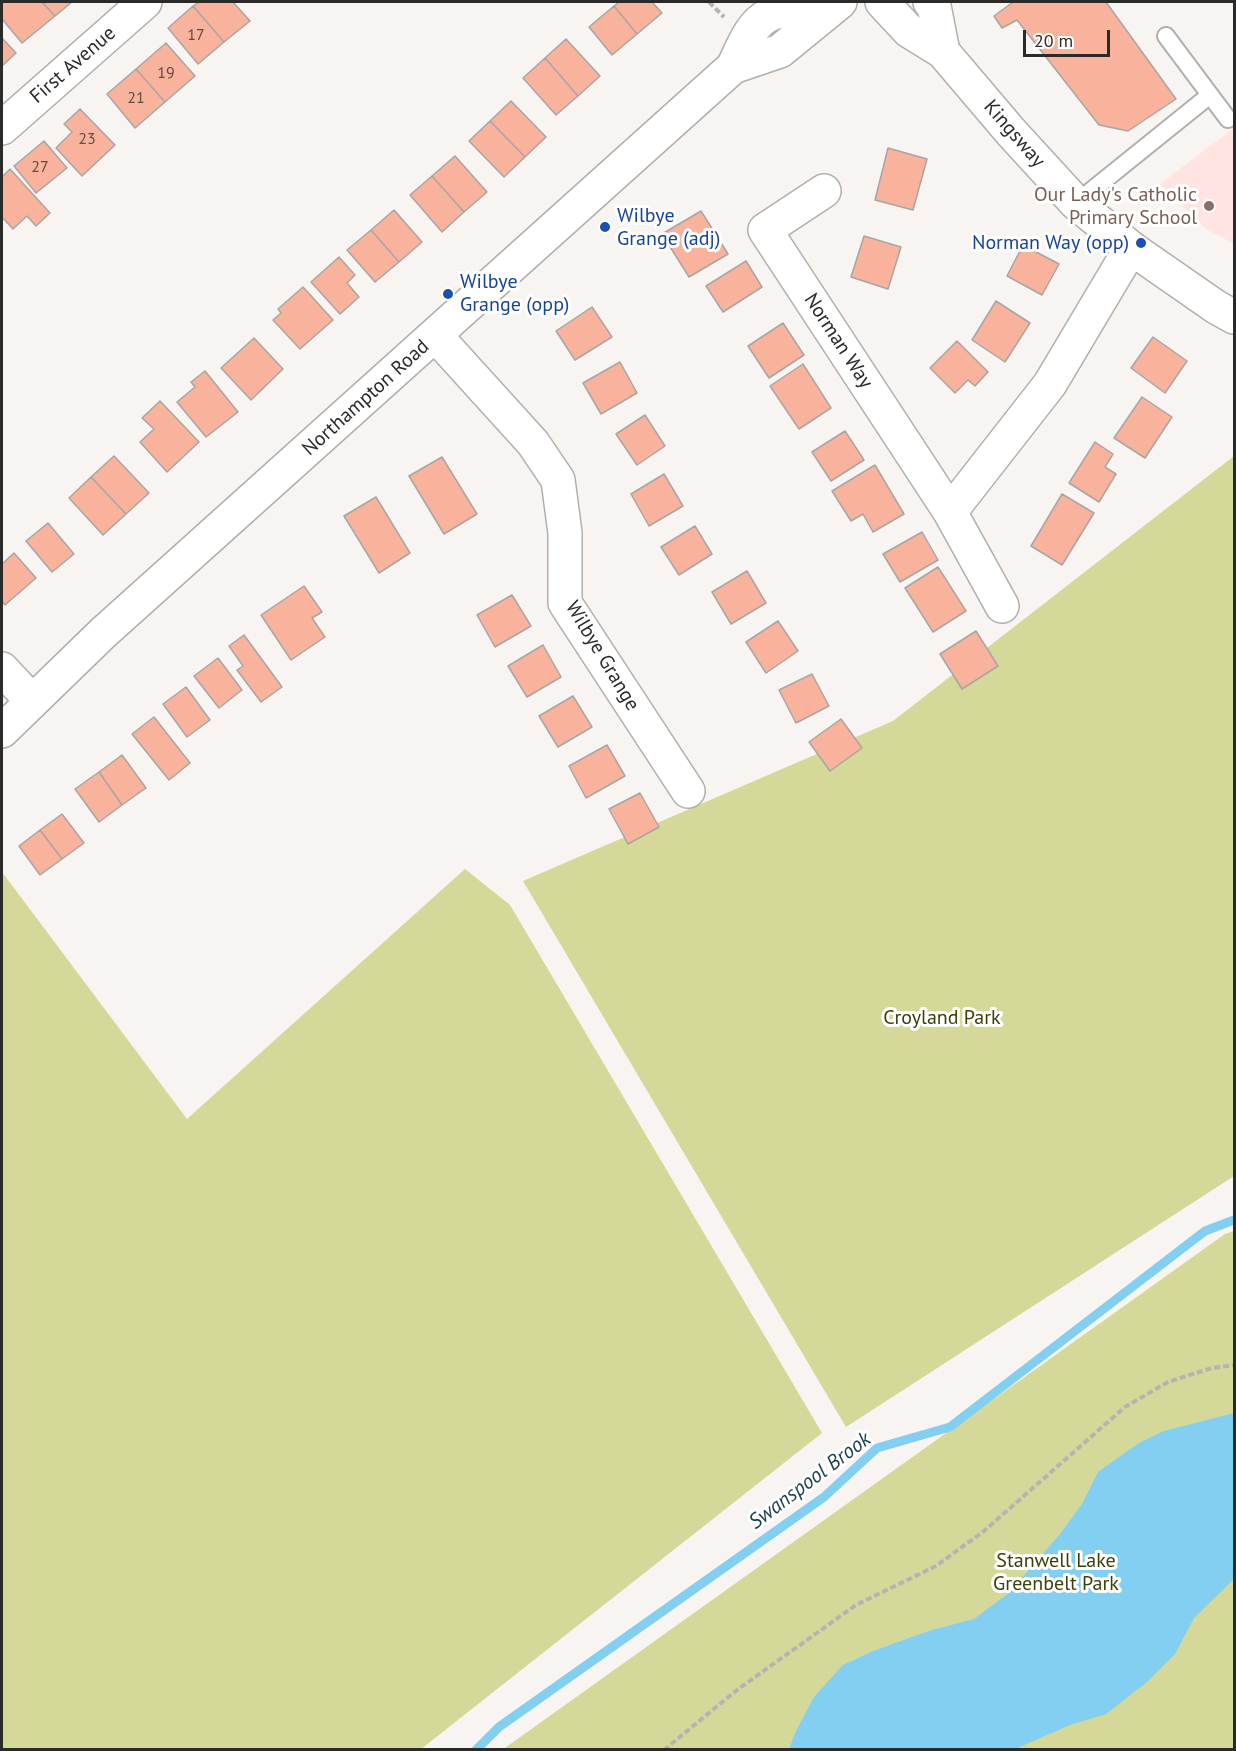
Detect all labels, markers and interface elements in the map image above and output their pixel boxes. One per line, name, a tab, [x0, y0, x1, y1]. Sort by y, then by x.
scale bar	[1026, 18, 1113, 56]
street label: First Avenue	[25, 21, 121, 109]
house number: 17	[187, 25, 205, 45]
text: 20 m	[1034, 29, 1073, 52]
house number: 19	[157, 63, 175, 83]
house number: 21	[127, 88, 145, 108]
street label: Kingsway	[978, 95, 1050, 173]
house number: 23	[78, 129, 96, 149]
house number: 27	[31, 157, 49, 177]
place label: Our Lady's Catholic Primary School	[1034, 183, 1197, 230]
marker: Our Lady's Catholic Primary School	[1202, 199, 1216, 213]
place label: Wilbye Grange (adj)	[617, 204, 720, 251]
marker: Wilbye Grange (adj)	[598, 220, 612, 234]
place label: Norman Way (opp)	[972, 231, 1129, 255]
marker: Norman Way (opp)	[1134, 236, 1148, 250]
place label: Wilbye Grange (opp)	[460, 270, 569, 317]
marker: Wilbye Grange (opp)	[441, 287, 455, 301]
street label: Norman Way	[798, 289, 878, 393]
street label: Northampton Road	[298, 335, 434, 461]
street label: Wilbye Grange	[560, 597, 644, 715]
park label: Croyland Park	[883, 1006, 1001, 1030]
water label: Swanspool Brook	[744, 1427, 876, 1535]
park label: Stanwell Lake Greenbelt Park	[993, 1549, 1119, 1596]

